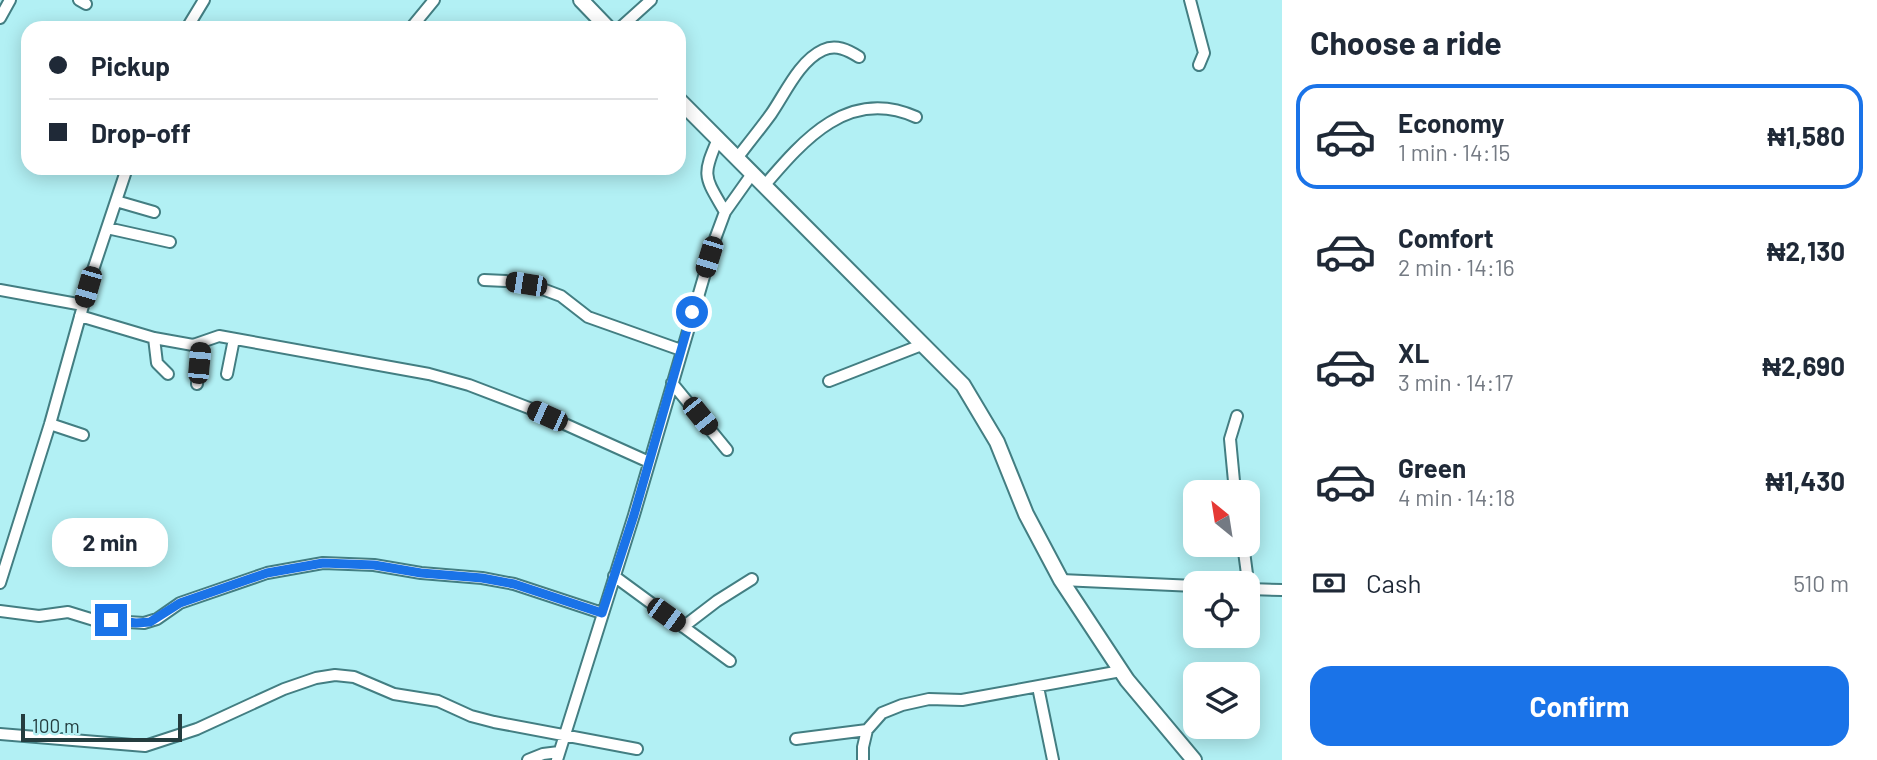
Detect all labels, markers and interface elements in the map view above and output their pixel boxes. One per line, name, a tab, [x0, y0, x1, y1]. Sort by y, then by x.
text: Choose a ride	[1310, 23, 1502, 61]
text: Pickup	[91, 50, 170, 81]
icon: car	[1314, 105, 1377, 168]
text: Economy	[1398, 107, 1504, 138]
text: Drop-off	[91, 117, 191, 148]
text: ₦1,580	[1767, 120, 1845, 151]
text: 1 min · 14:15	[1398, 138, 1510, 166]
icon: car	[1314, 220, 1377, 283]
text: Comfort	[1398, 222, 1494, 253]
car	[693, 234, 726, 280]
text: ₦2,130	[1767, 235, 1845, 266]
text: 2 min · 14:16	[1398, 253, 1515, 281]
car	[73, 264, 104, 310]
car	[504, 270, 549, 298]
route start	[676, 296, 708, 328]
icon: car	[1314, 335, 1377, 398]
text: XL	[1398, 337, 1429, 368]
car	[187, 341, 212, 385]
text: ₦2,690	[1762, 350, 1845, 381]
text: 3 min · 14:17	[1398, 368, 1513, 396]
car	[679, 393, 722, 439]
car	[524, 398, 571, 434]
icon: car	[1314, 450, 1377, 513]
text: Green	[1398, 452, 1466, 483]
text: ₦1,430	[1766, 465, 1845, 496]
north arrow	[1183, 480, 1260, 556]
map controls	[1183, 480, 1260, 739]
text: 4 min · 14:18	[1398, 483, 1515, 511]
callout: 2 min	[53, 518, 169, 568]
text: 2 min	[82, 528, 138, 556]
icon: cash	[1310, 564, 1348, 602]
text: Cash	[1366, 567, 1421, 598]
text: 510 m	[1793, 569, 1849, 597]
button: locate	[1183, 571, 1260, 648]
car	[643, 594, 690, 636]
route end	[95, 604, 127, 636]
button: layers	[1183, 662, 1260, 739]
button: Confirm	[1310, 666, 1849, 746]
scale bar	[21, 711, 182, 743]
text: 100 m	[32, 714, 80, 737]

